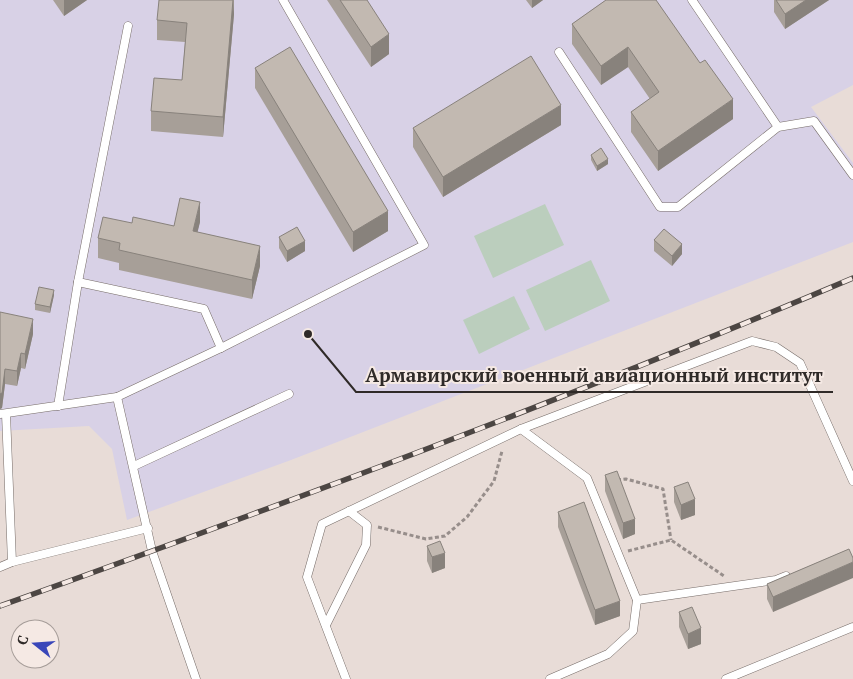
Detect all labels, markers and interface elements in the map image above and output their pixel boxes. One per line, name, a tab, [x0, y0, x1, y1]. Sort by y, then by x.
callout: Армавирский военный авиационный институт	[356, 358, 833, 392]
text: Армавирский военный авиационный институт	[365, 362, 824, 387]
north arrow	[10, 619, 60, 669]
text: С	[12, 633, 33, 647]

